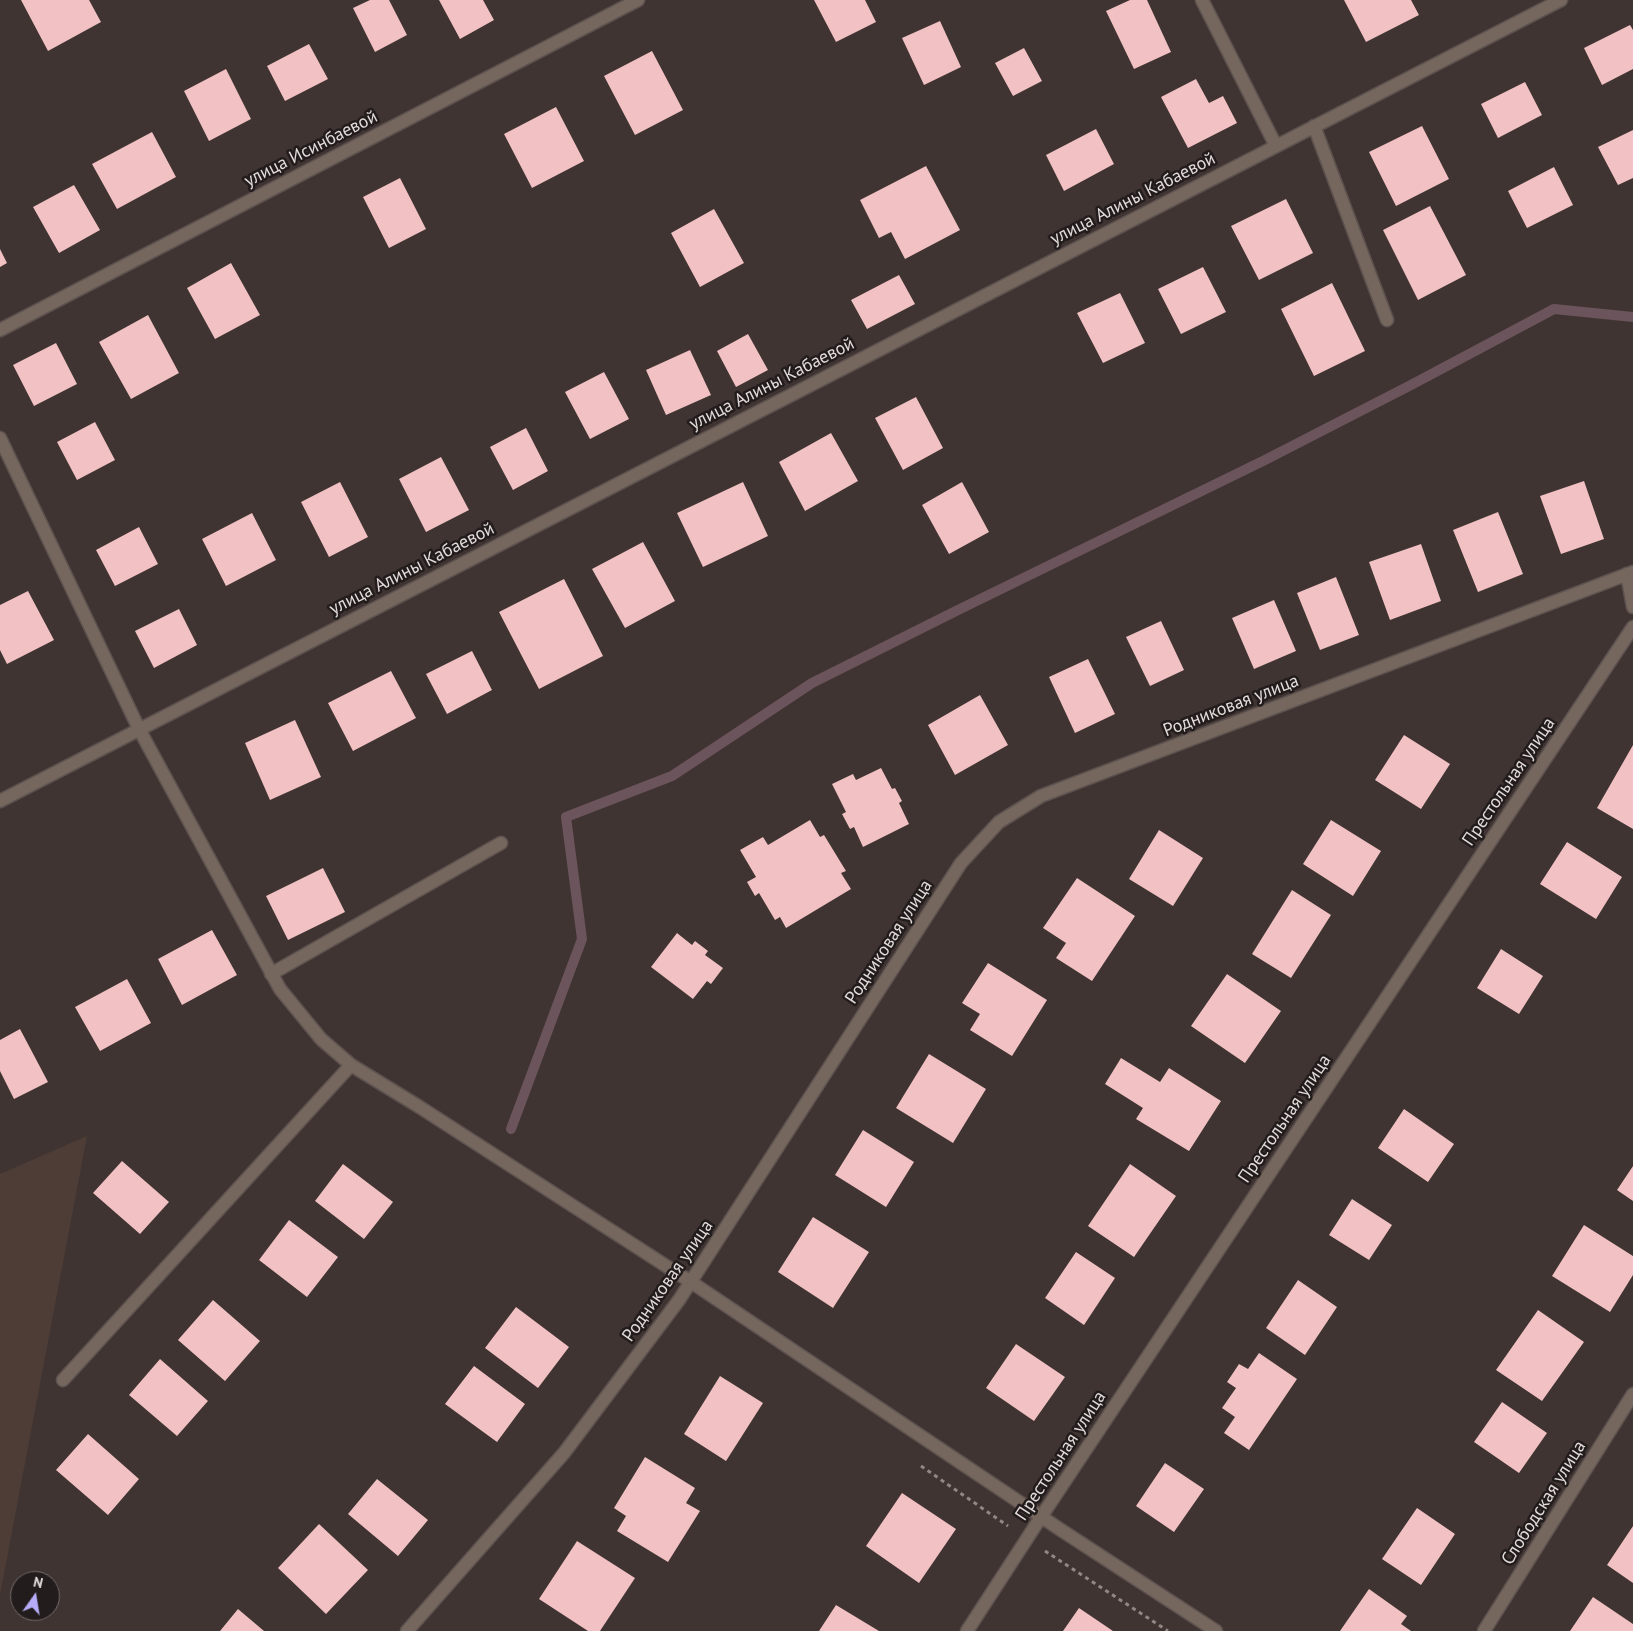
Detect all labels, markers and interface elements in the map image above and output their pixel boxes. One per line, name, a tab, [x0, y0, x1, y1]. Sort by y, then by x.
street label: улица Исинбаевой	[241, 106, 381, 192]
street label: улица Алины Кабаевой	[1047, 148, 1219, 250]
street label: улица Алины Кабаевой	[686, 333, 858, 435]
street label: улица Алины Кабаевой	[326, 518, 498, 620]
street label: Родниковая улица	[1160, 670, 1302, 742]
street label: Престольная улица	[1458, 714, 1560, 850]
street label: Родниковая улица	[841, 876, 937, 1008]
street label: Престольная улица	[1234, 1051, 1336, 1187]
street label: Родниковая улица	[618, 1216, 718, 1346]
street label: Престольная улица	[1011, 1387, 1111, 1525]
street label: Слободская улица	[1497, 1437, 1591, 1569]
north arrow	[10, 1571, 60, 1621]
text: N	[32, 1573, 45, 1592]

